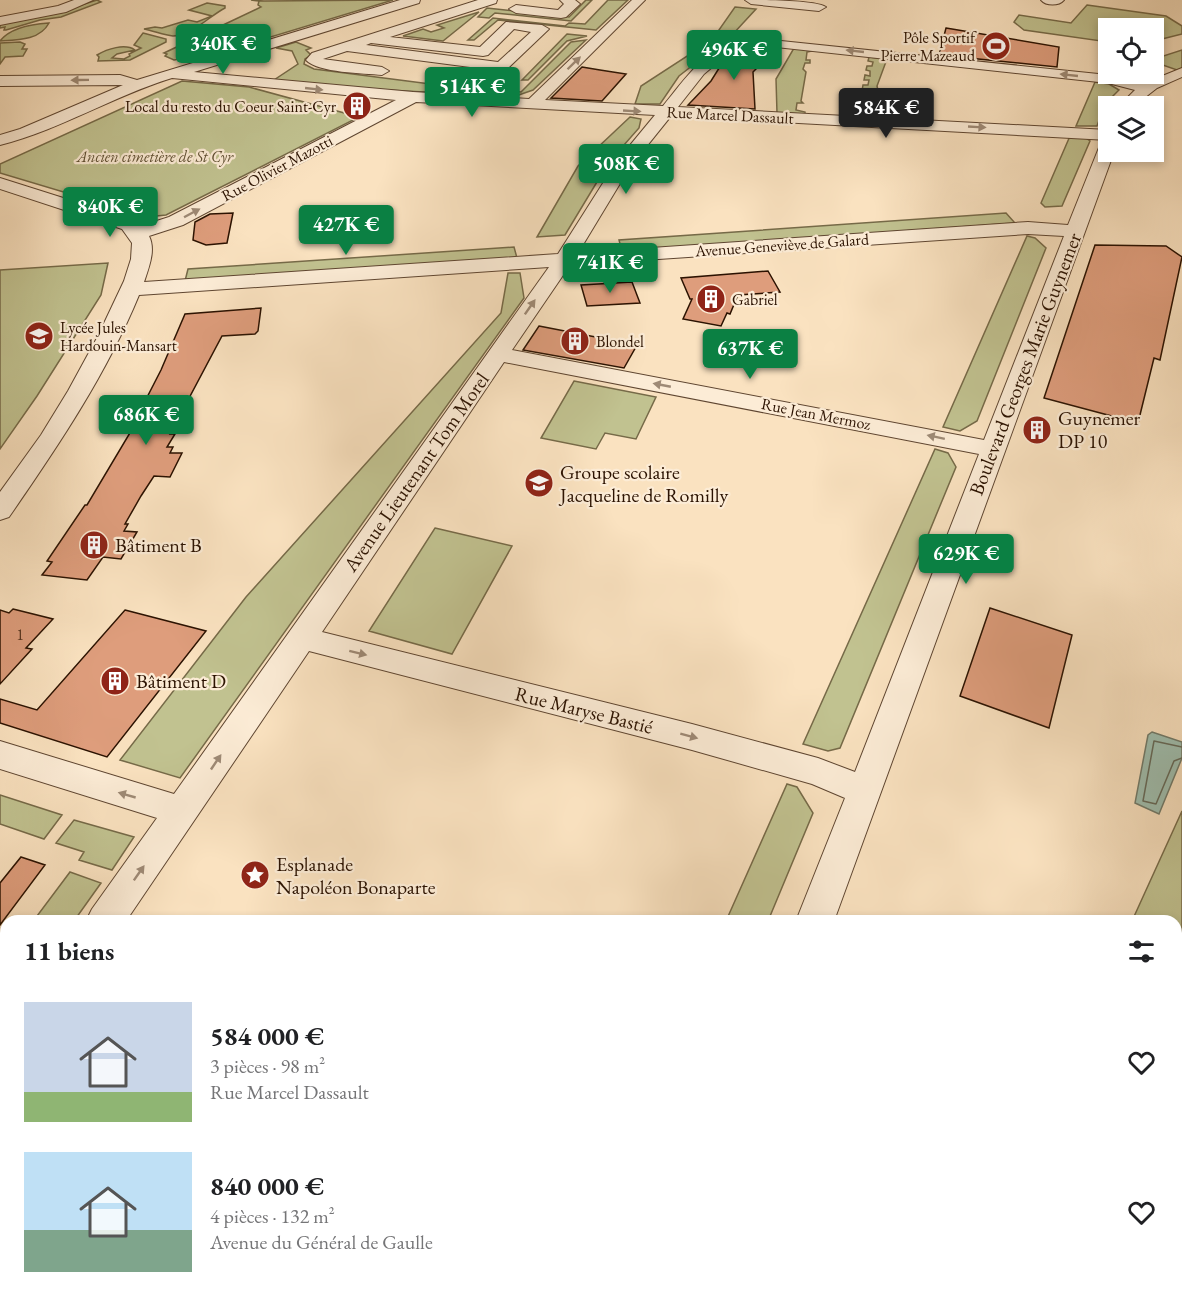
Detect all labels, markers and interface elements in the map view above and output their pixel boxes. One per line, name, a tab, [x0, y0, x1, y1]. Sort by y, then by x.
map controls	[1098, 18, 1164, 162]
button: locate	[1098, 18, 1164, 84]
pin: 340K €	[174, 24, 272, 75]
place label: Pôle Sportif Pierre Mazeaud	[881, 27, 977, 66]
text: 340K €	[190, 30, 256, 56]
pin: 496K €	[685, 30, 783, 81]
sports icon: Pôle Sportif Pierre Mazeaud	[980, 30, 1012, 62]
text: 496K €	[701, 36, 767, 62]
one-way arrow	[845, 47, 864, 56]
one-way arrow	[567, 57, 581, 71]
pin: 514K €	[423, 67, 521, 118]
one-way arrow	[1060, 70, 1079, 80]
text: 514K €	[439, 73, 505, 99]
one-way arrow	[70, 75, 89, 85]
one-way arrow	[305, 84, 324, 94]
pin: 584K €	[837, 88, 935, 139]
building icon: Local du resto du Coeur Saint-Cyr	[341, 90, 373, 122]
text: 584K €	[853, 94, 919, 120]
place label: Local du resto du Coeur Saint-Cyr	[125, 96, 337, 117]
button: layers	[1098, 96, 1164, 162]
street label: Rue Marcel Dassault	[666, 101, 794, 129]
one-way arrow	[623, 106, 642, 115]
one-way arrow	[967, 122, 986, 131]
street label: Rue Olivier Mazotti	[218, 130, 336, 206]
pin: 508K €	[577, 144, 675, 195]
park label: Ancien cimetière de St Cyr	[76, 146, 234, 167]
text: 508K €	[593, 150, 659, 176]
pin: 840K €	[61, 187, 159, 238]
text: 840K €	[77, 193, 143, 219]
pin: 427K €	[297, 205, 395, 256]
one-way arrow	[184, 208, 201, 218]
text: 427K €	[313, 211, 379, 237]
street label: Avenue Geneviève de Galard	[693, 228, 871, 262]
street label: Boulevard Georges Marie Guynemer	[963, 229, 1087, 499]
pin: 741K €	[561, 243, 659, 294]
text: 741K €	[577, 249, 643, 275]
building icon: Gabriel	[695, 283, 727, 315]
place label: Gabriel	[732, 289, 778, 310]
one-way arrow	[524, 299, 535, 315]
place label: Lycée Jules Hardouin-Mansart	[60, 317, 177, 356]
school or university icon: Lycée Jules Hardouin-Mansart	[23, 320, 55, 352]
building icon: Blondel	[559, 325, 591, 357]
pin: 637K €	[701, 329, 799, 380]
place label: Blondel	[596, 331, 644, 352]
text: 637K €	[717, 335, 783, 361]
street label: Avenue Lieutenant Tom Morel	[337, 367, 495, 577]
one-way arrow	[652, 380, 671, 389]
street label: Rue Jean Mermoz	[760, 393, 872, 435]
pin: 686K €	[97, 395, 195, 446]
text: 686K €	[113, 401, 179, 427]
place label: Guynemer DP 10	[1058, 405, 1141, 454]
building icon: Guynemer DP 10	[1021, 414, 1053, 446]
one-way arrow	[926, 432, 945, 441]
place label: Groupe scolaire Jacqueline de Romilly	[558, 459, 728, 508]
school or university icon: Groupe scolaire Jacqueline de Romilly	[523, 467, 555, 499]
building icon: Bâtiment B	[78, 529, 110, 561]
place label: Bâtiment B	[115, 532, 202, 558]
pin: 629K €	[917, 534, 1015, 585]
text: 629K €	[933, 540, 999, 566]
house number: 1	[16, 624, 24, 645]
one-way arrow	[349, 648, 367, 658]
building icon: Bâtiment D	[99, 665, 131, 697]
place label: Bâtiment D	[136, 668, 226, 694]
street label: Rue Maryse Bastié	[512, 680, 656, 740]
one-way arrow	[680, 732, 699, 742]
one-way arrow	[210, 755, 222, 771]
one-way arrow	[118, 790, 136, 799]
place label: Esplanade Napoléon Bonaparte	[276, 851, 436, 900]
place icon: Esplanade Napoléon Bonaparte	[239, 859, 271, 891]
one-way arrow	[132, 866, 144, 881]
text: 11 biens	[24, 934, 114, 968]
icon: filters	[1125, 935, 1158, 968]
text: 584 000 €	[210, 1019, 324, 1053]
icon: home	[72, 1026, 144, 1098]
icon: heart	[1125, 1046, 1158, 1079]
text: 3 pièces · 98 m²	[210, 1053, 325, 1079]
text: Rue Marcel Dassault	[210, 1079, 369, 1105]
text: 840 000 €	[210, 1169, 324, 1203]
icon: home	[72, 1176, 144, 1248]
icon: heart	[1125, 1196, 1158, 1229]
text: 4 pièces · 132 m²	[210, 1203, 335, 1229]
text: Avenue du Général de Gaulle	[210, 1229, 433, 1255]

